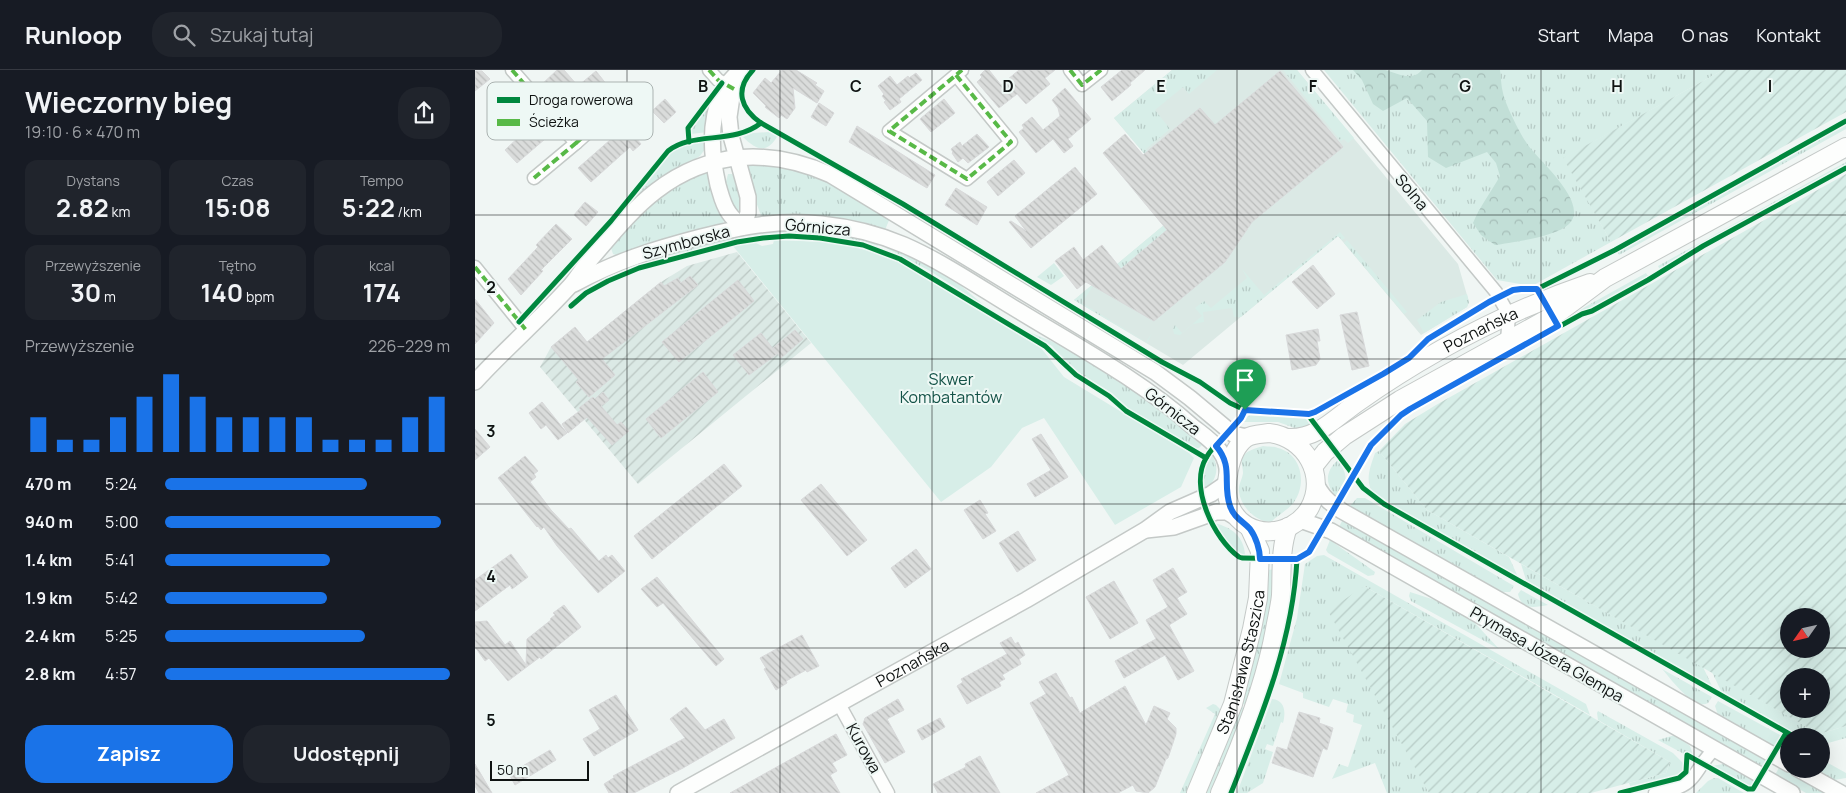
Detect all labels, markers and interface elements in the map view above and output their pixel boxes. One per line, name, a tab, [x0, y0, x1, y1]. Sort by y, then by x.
search box	[152, 12, 502, 57]
text: Runloop	[25, 18, 122, 51]
icon: search	[170, 21, 198, 49]
text: Szukaj tutaj	[210, 22, 313, 48]
text: Start	[1538, 23, 1580, 47]
text: Mapa	[1608, 23, 1654, 47]
text: O nas	[1682, 23, 1728, 47]
text: Kontakt	[1756, 23, 1821, 47]
text: B	[698, 75, 708, 97]
text: C	[850, 75, 862, 97]
text: D	[1002, 75, 1014, 97]
text: E	[1156, 75, 1166, 97]
text: F	[1309, 75, 1318, 97]
text: G	[1459, 75, 1471, 97]
text: H	[1611, 75, 1623, 97]
text: I	[1768, 75, 1772, 97]
legend	[487, 82, 653, 140]
text: Wieczorny bieg	[25, 83, 232, 121]
button: share	[398, 87, 450, 139]
text: Droga rowerowa	[529, 90, 633, 109]
text: Ścieżka	[529, 112, 579, 131]
text: 19:10 · 6 × 470 m	[25, 121, 140, 143]
street label: Solna	[1390, 169, 1434, 215]
text: Dystans	[67, 171, 120, 190]
text: Czas	[221, 171, 254, 190]
text: Tempo	[360, 171, 404, 190]
text: 2.82	[56, 190, 109, 225]
text: 15:08	[205, 190, 270, 225]
text: 5:22	[342, 190, 395, 225]
text: km	[109, 202, 130, 221]
text: /km	[395, 202, 422, 221]
street label: Górnicza	[784, 213, 852, 241]
street label: Szymborska	[640, 220, 732, 264]
text: Przewyższenie	[45, 256, 141, 275]
text: Tętno	[219, 256, 256, 275]
text: kcal	[369, 256, 395, 275]
text: 30	[70, 275, 101, 310]
text: 140	[201, 275, 243, 310]
text: 174	[363, 275, 401, 310]
text: 2	[486, 276, 496, 298]
text: m	[101, 287, 116, 306]
text: bpm	[243, 287, 274, 306]
street label: Poznańska	[1439, 302, 1521, 357]
text: Przewyższenie	[25, 335, 134, 357]
text: 226–229 m	[368, 335, 450, 357]
pin	[1224, 359, 1266, 410]
icon: arrive	[1231, 366, 1259, 394]
park label: Skwer Kombatantów	[900, 368, 1002, 408]
street label: Górnicza	[1140, 382, 1206, 440]
text: 3	[486, 420, 496, 442]
text: 470 m	[25, 473, 71, 495]
text: 5:24	[105, 473, 137, 495]
text: 940 m	[25, 511, 73, 533]
text: 5:00	[105, 511, 139, 533]
text: 1.4 km	[25, 549, 72, 571]
text: 5:41	[105, 549, 135, 571]
text: 4	[486, 565, 496, 587]
text: 1.9 km	[25, 587, 72, 609]
text: 5:42	[105, 587, 138, 609]
street label: Stanisława Staszica	[1211, 590, 1269, 737]
street label: Prymasa Józefa Glempa	[1466, 601, 1628, 707]
north arrow	[1780, 608, 1830, 658]
map controls	[1780, 608, 1830, 778]
text: 2.4 km	[25, 625, 75, 647]
text: 5:25	[105, 625, 137, 647]
street label: Poznańska	[872, 634, 953, 692]
text: 2.8 km	[25, 663, 75, 685]
text: 4:57	[105, 663, 137, 685]
button: +	[1780, 668, 1830, 718]
text: 5	[486, 709, 496, 731]
street label: Kurowa	[841, 719, 887, 777]
button: Zapisz	[25, 725, 233, 783]
button: Udostępnij	[243, 725, 450, 783]
button: −	[1780, 728, 1830, 778]
scale bar	[490, 758, 589, 781]
text: 50 m	[497, 760, 528, 779]

